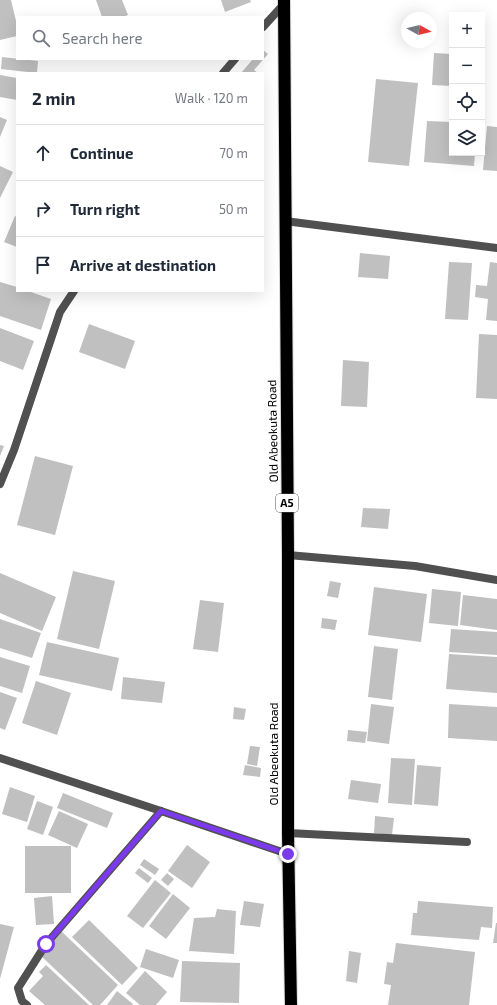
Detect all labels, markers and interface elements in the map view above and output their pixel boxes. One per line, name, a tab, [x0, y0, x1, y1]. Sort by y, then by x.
north arrow	[401, 12, 437, 48]
map controls	[449, 12, 485, 156]
button: +	[449, 12, 485, 48]
search box	[16, 16, 264, 60]
icon: search	[30, 27, 52, 49]
text: Search here	[62, 29, 143, 47]
button: −	[449, 48, 485, 84]
button: locate	[449, 84, 485, 120]
text: 2 min	[32, 88, 75, 108]
text: Walk · 120 m	[175, 90, 248, 106]
button: layers	[449, 120, 485, 156]
icon: ahead	[32, 142, 54, 164]
text: Continue	[70, 144, 133, 162]
text: 70 m	[219, 145, 248, 161]
icon: right	[32, 198, 54, 220]
text: Turn right	[70, 200, 140, 218]
text: 50 m	[219, 201, 248, 217]
icon: arrive	[32, 254, 54, 276]
text: Arrive at destination	[70, 256, 216, 274]
street label: Old Abeokuta Road	[264, 379, 280, 483]
road number: A5	[276, 494, 298, 512]
street label: Old Abeokuta Road	[266, 703, 280, 805]
route end	[279, 845, 297, 863]
route start	[37, 935, 55, 953]

